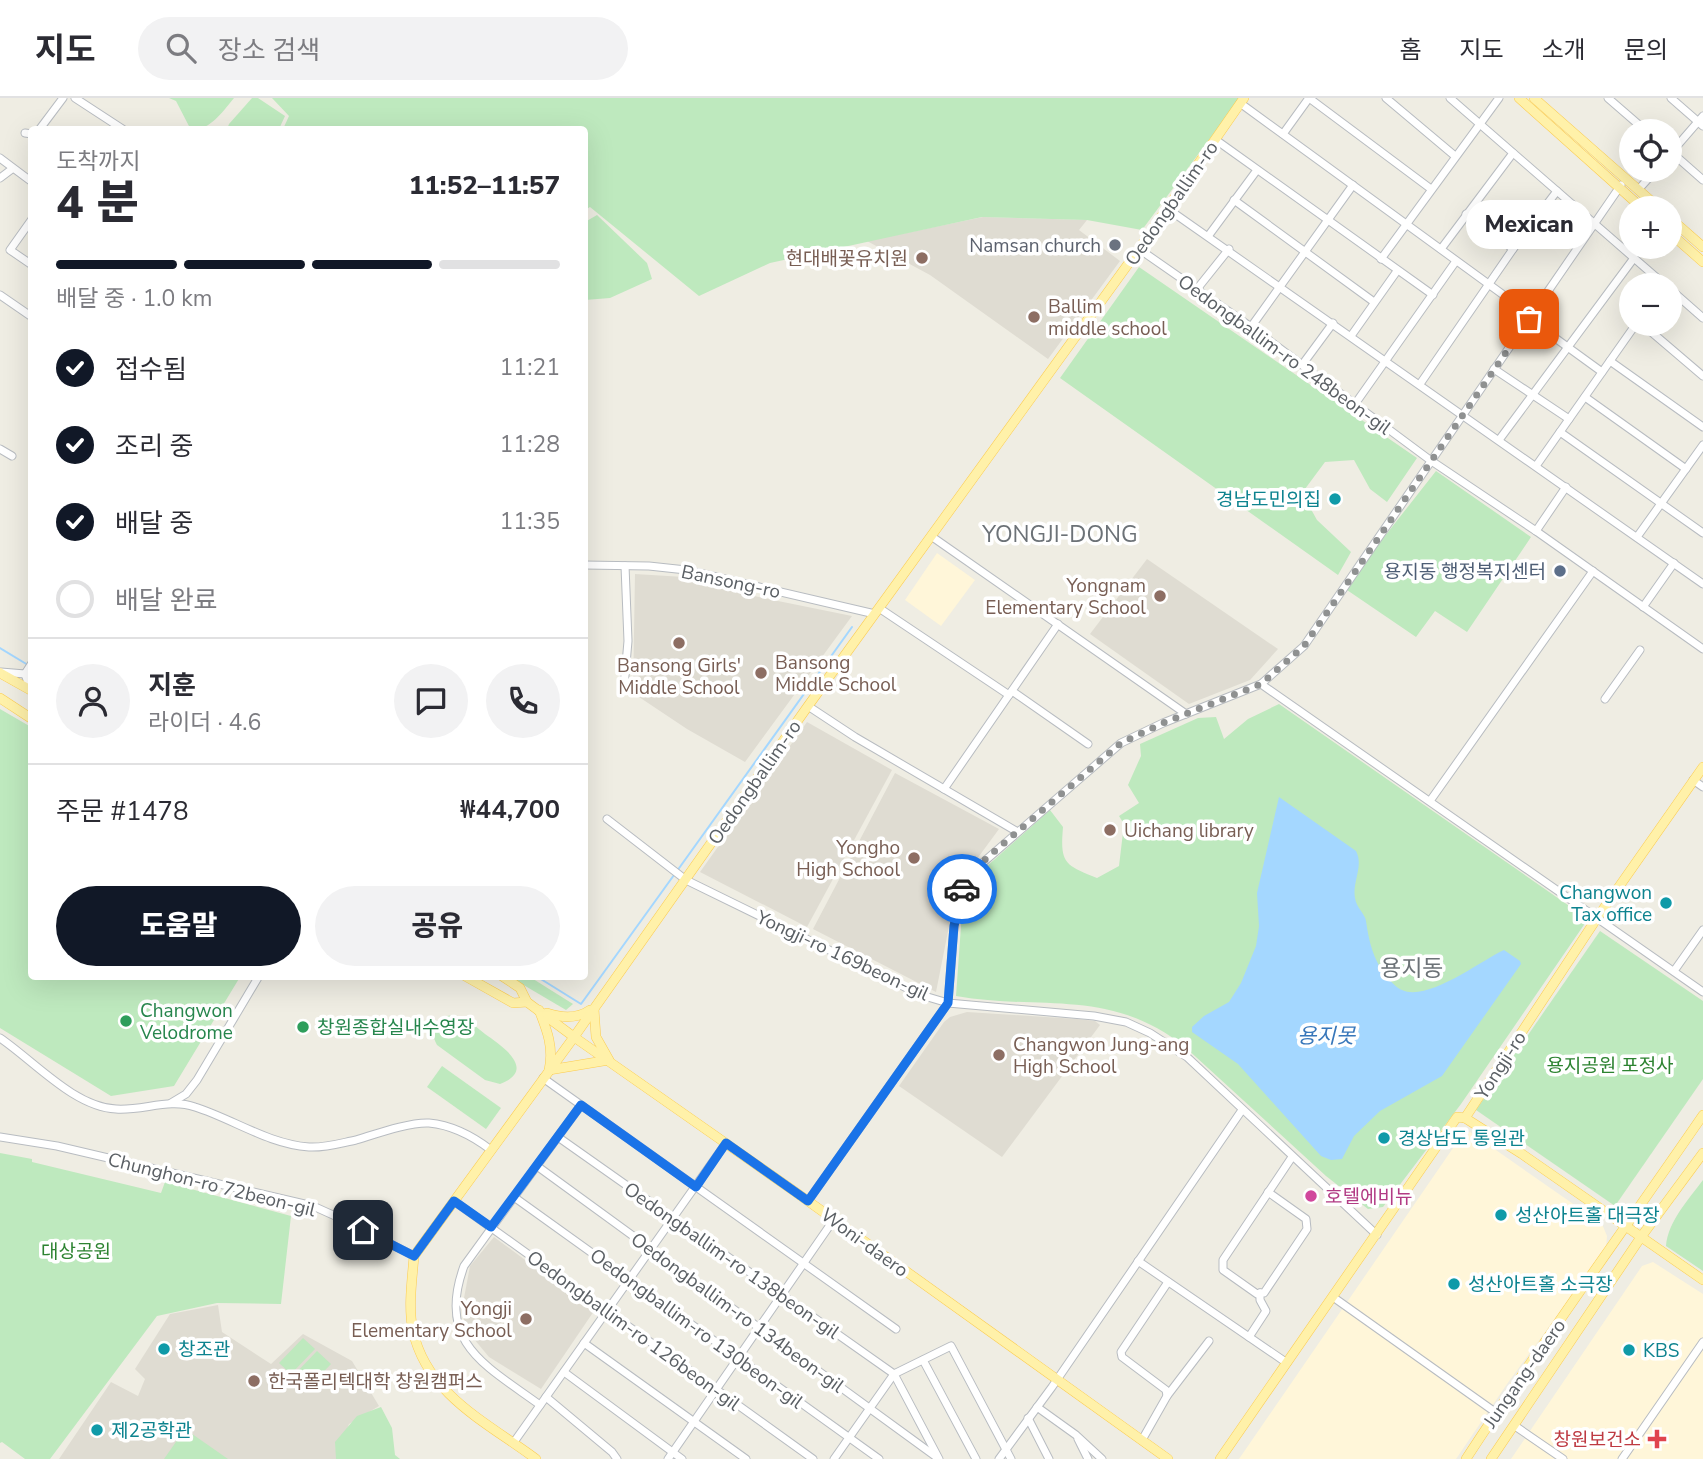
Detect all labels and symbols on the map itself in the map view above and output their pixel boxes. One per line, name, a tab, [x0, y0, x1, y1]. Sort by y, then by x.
street label: Oedongballim-ro	[1119, 136, 1225, 271]
callout: Mexican	[1466, 200, 1592, 249]
place label: Namsan church	[969, 233, 1101, 259]
marker: Namsan church	[1107, 237, 1123, 253]
place label: 현대배꽃유치원	[786, 246, 908, 272]
marker: 현대배꽃유치원	[914, 250, 930, 266]
street label: Oedongballim-ro 248beon-gil	[1173, 269, 1397, 441]
pin	[1499, 289, 1559, 349]
place label: Ballim middle school	[1048, 294, 1167, 342]
marker: Ballim middle school	[1026, 309, 1042, 325]
place label: 경남도민의집	[1216, 487, 1321, 513]
marker: 경남도민의집	[1327, 491, 1343, 507]
district label: YONGJI-DONG	[981, 519, 1138, 550]
street label: Bansong-ro	[679, 559, 783, 605]
place label: 용지동 행정복지센터	[1384, 559, 1546, 585]
marker: 용지동 행정복지센터	[1552, 563, 1568, 579]
place label: Yongnam Elementary School	[985, 573, 1146, 621]
marker: Yongnam Elementary School	[1152, 588, 1168, 604]
marker: Bansong Girls' Middle School	[671, 635, 687, 651]
place label: Bansong Middle School	[775, 650, 897, 698]
place label: Bansong Girls' Middle School	[617, 653, 741, 701]
marker: Bansong Middle School	[753, 665, 769, 681]
street label: Oedongballim-ro	[702, 715, 808, 850]
place label: Uichang library	[1124, 818, 1254, 844]
marker: Uichang library	[1102, 822, 1118, 838]
place label: Yongho High School	[796, 835, 900, 883]
marker: Yongho High School	[906, 850, 922, 866]
courier	[927, 854, 997, 924]
place label: Changwon Tax office	[1559, 880, 1652, 928]
marker: Changwon Tax office	[1658, 895, 1674, 911]
street label: Yongji-ro 169beon-gil	[751, 904, 933, 1007]
district label: 용지동	[1380, 953, 1444, 984]
place label: Changwon Velodrome	[139, 998, 233, 1046]
marker: Changwon Velodrome	[118, 1013, 134, 1029]
place label: 창원종합실내수영장	[317, 1015, 474, 1041]
marker: 창원종합실내수영장	[295, 1019, 311, 1035]
water label: 용지못	[1297, 1022, 1357, 1050]
street label: Yongji-ro	[1469, 1026, 1533, 1106]
place label: Changwon Jung-ang High School	[1013, 1032, 1189, 1080]
marker: Changwon Jung-ang High School	[991, 1047, 1007, 1063]
park label: 용지공원 포정사	[1546, 1053, 1674, 1079]
place label: 경상남도 통일관	[1398, 1126, 1525, 1152]
marker: 경상남도 통일관	[1376, 1130, 1392, 1146]
street label: Chunghon-ro 72beon-gil	[105, 1147, 319, 1223]
street label: Oedongballim-ro 138beon-gil	[618, 1176, 845, 1346]
place label: 호텔에비뉴	[1325, 1184, 1412, 1210]
marker: 호텔에비뉴	[1303, 1188, 1319, 1204]
pin	[333, 1200, 393, 1260]
street label: Woni-daero	[815, 1202, 913, 1283]
place label: 성산아트홀 대극장	[1515, 1203, 1660, 1229]
marker: 성산아트홀 대극장	[1493, 1207, 1509, 1223]
street label: Oedongballim-ro 134beon-gil	[626, 1227, 850, 1399]
park label: 대상공원	[41, 1239, 111, 1265]
street label: Oedongballim-ro 130beon-gil	[585, 1243, 809, 1415]
street label: Oedongballim-ro 126beon-gil	[522, 1245, 746, 1417]
place label: 성산아트홀 소극장	[1468, 1272, 1613, 1298]
marker: 성산아트홀 소극장	[1446, 1276, 1462, 1292]
place label: Yongji Elementary School	[351, 1296, 512, 1344]
marker: Yongji Elementary School	[518, 1311, 534, 1327]
street label: Jungang-daero	[1477, 1314, 1572, 1434]
place label: 창조관	[178, 1337, 230, 1363]
place label: KBS	[1643, 1338, 1679, 1364]
marker: 창조관	[156, 1341, 172, 1357]
marker: KBS	[1621, 1342, 1637, 1358]
place label: 한국폴리텍대학 창원캠퍼스	[268, 1369, 483, 1395]
marker: 한국폴리텍대학 창원캠퍼스	[246, 1373, 262, 1389]
place label: 제2공학관	[111, 1418, 192, 1444]
marker: 제2공학관	[89, 1422, 105, 1438]
place label: 창원보건소	[1554, 1427, 1641, 1453]
marker: 창원보건소	[1647, 1429, 1667, 1449]

